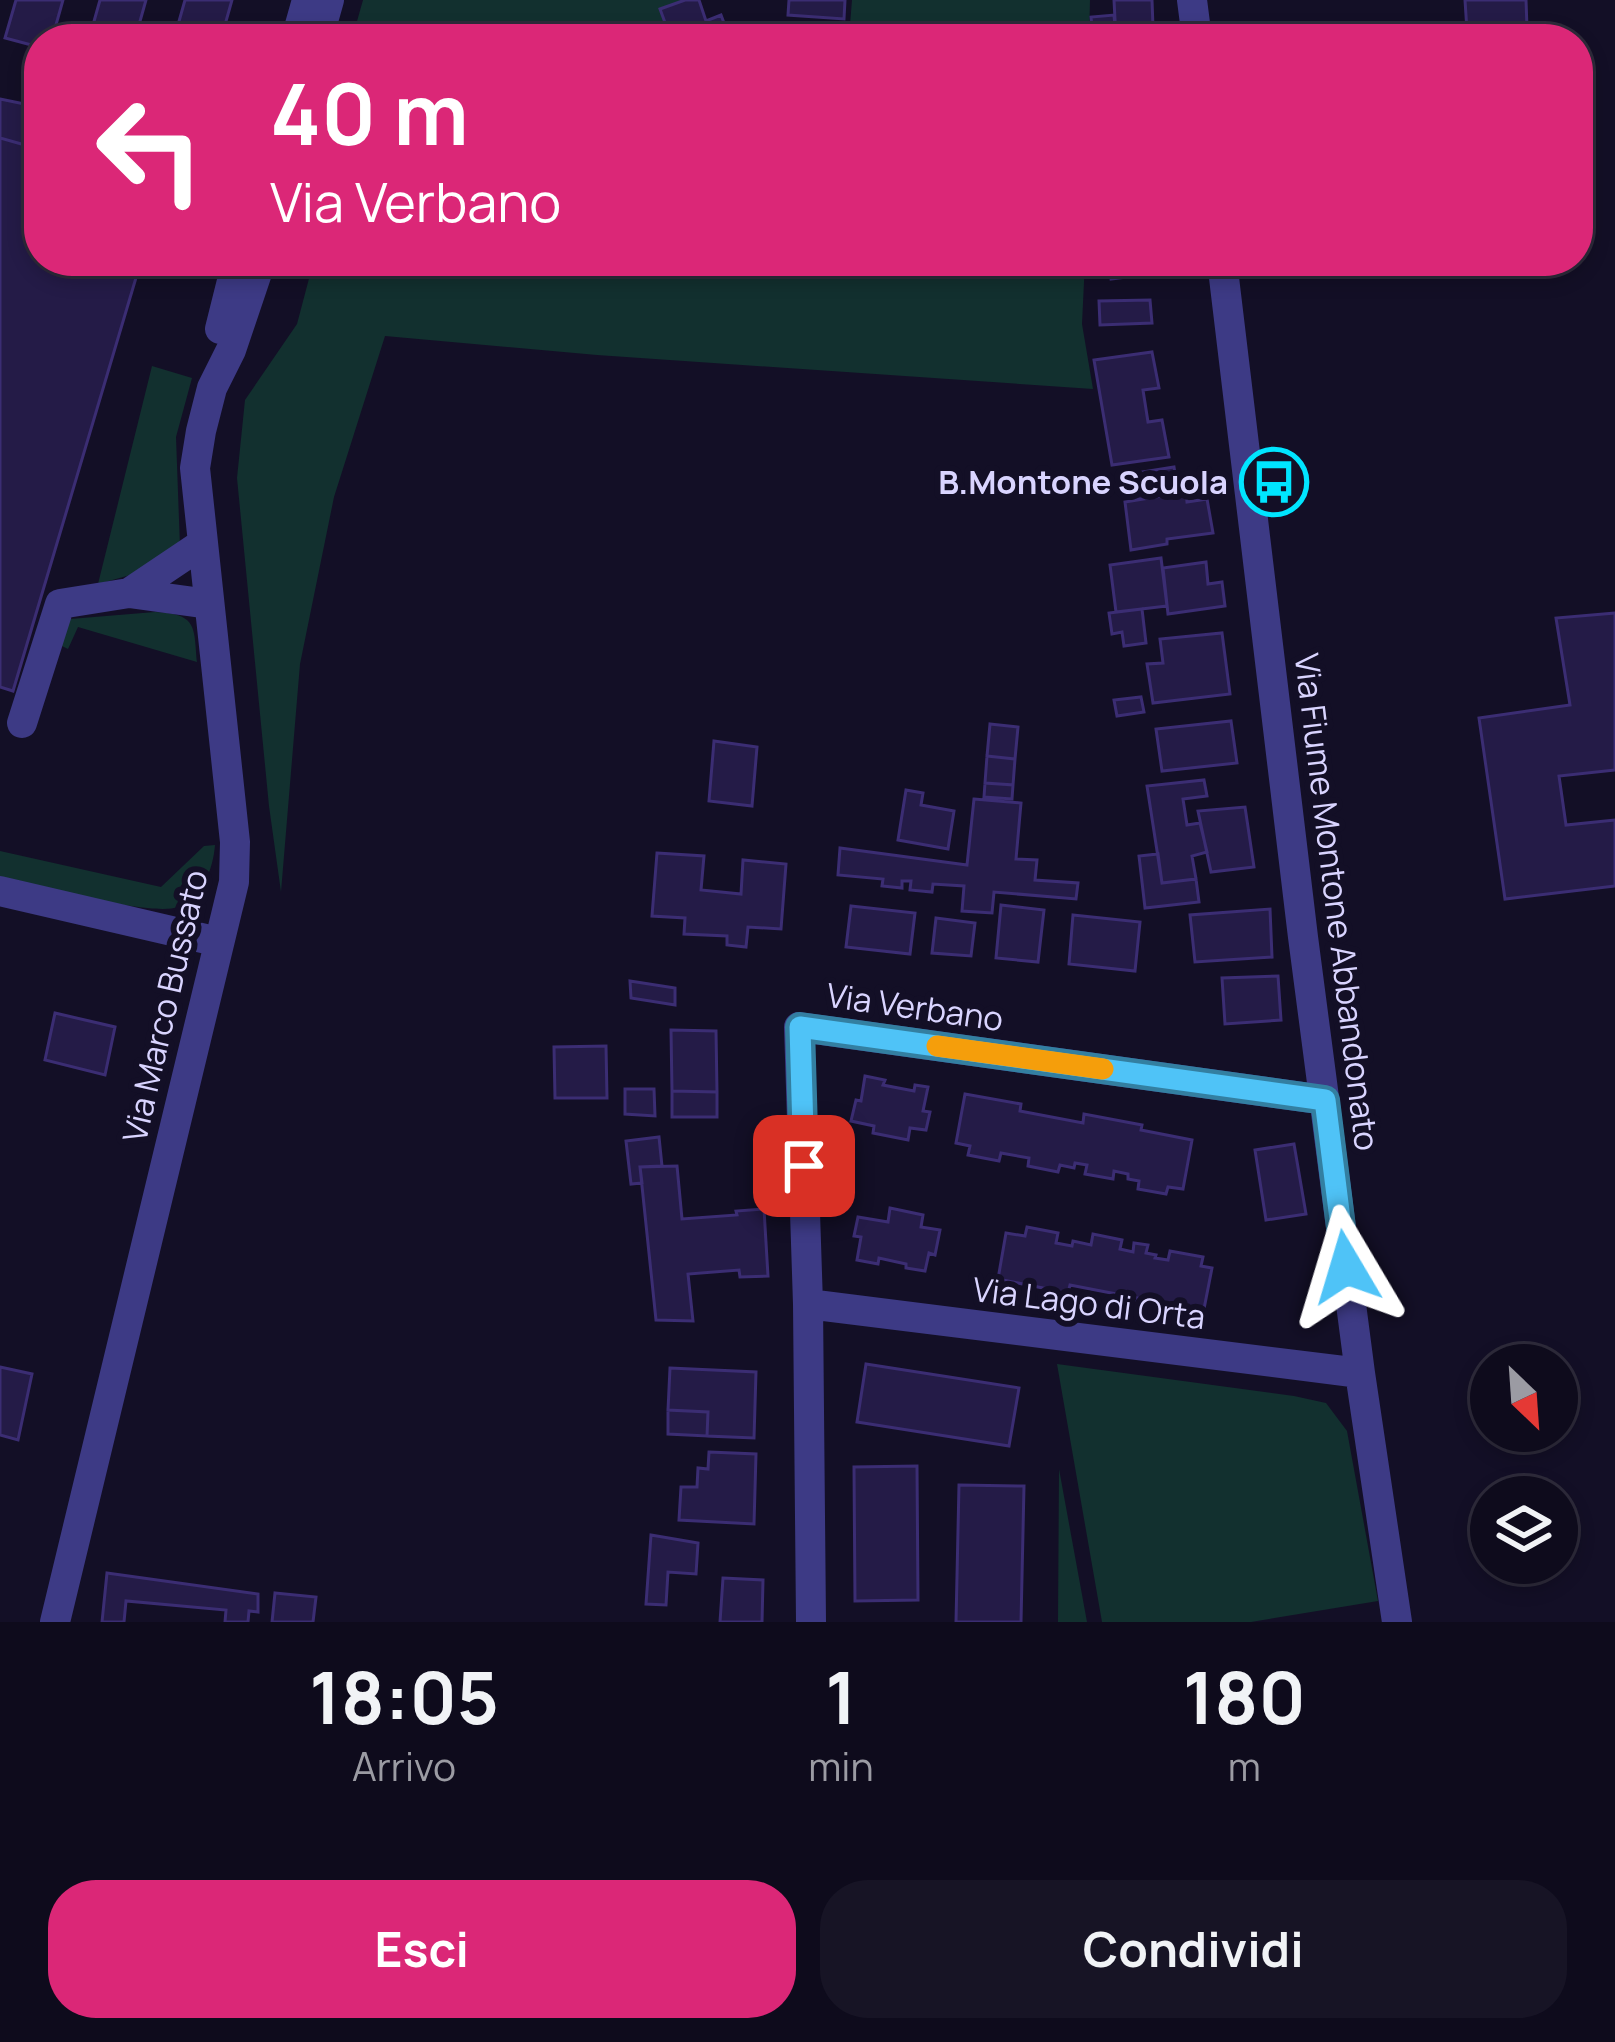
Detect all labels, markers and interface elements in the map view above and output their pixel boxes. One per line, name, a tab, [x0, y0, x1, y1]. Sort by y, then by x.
text: 40 m	[270, 55, 469, 170]
icon: left	[72, 72, 228, 228]
text: Via Verbano	[270, 164, 561, 238]
bus stop icon: B.Montone Scuola	[1239, 447, 1309, 517]
place label: B.Montone Scuola	[938, 459, 1228, 504]
street label: Via Fiume Montone Abbandonato	[1285, 651, 1390, 1153]
street label: Via Marco Bussato	[111, 865, 218, 1147]
street label: Via Verbano	[824, 972, 1006, 1041]
pin	[753, 1115, 855, 1217]
icon: arrive	[771, 1133, 837, 1199]
position arrow	[1283, 1204, 1409, 1330]
street label: Via Lago di Orta	[970, 1266, 1208, 1339]
north arrow	[1470, 1344, 1578, 1452]
map controls	[1470, 1344, 1578, 1584]
button: layers	[1470, 1476, 1578, 1584]
text: 18:05	[309, 1647, 499, 1746]
text: 1	[825, 1647, 857, 1746]
text: 180	[1183, 1647, 1306, 1746]
text: Arrivo	[352, 1739, 456, 1793]
text: min	[808, 1739, 874, 1793]
text: m	[1228, 1739, 1261, 1793]
button: Esci	[48, 1880, 796, 2018]
button: Condividi	[820, 1880, 1567, 2018]

